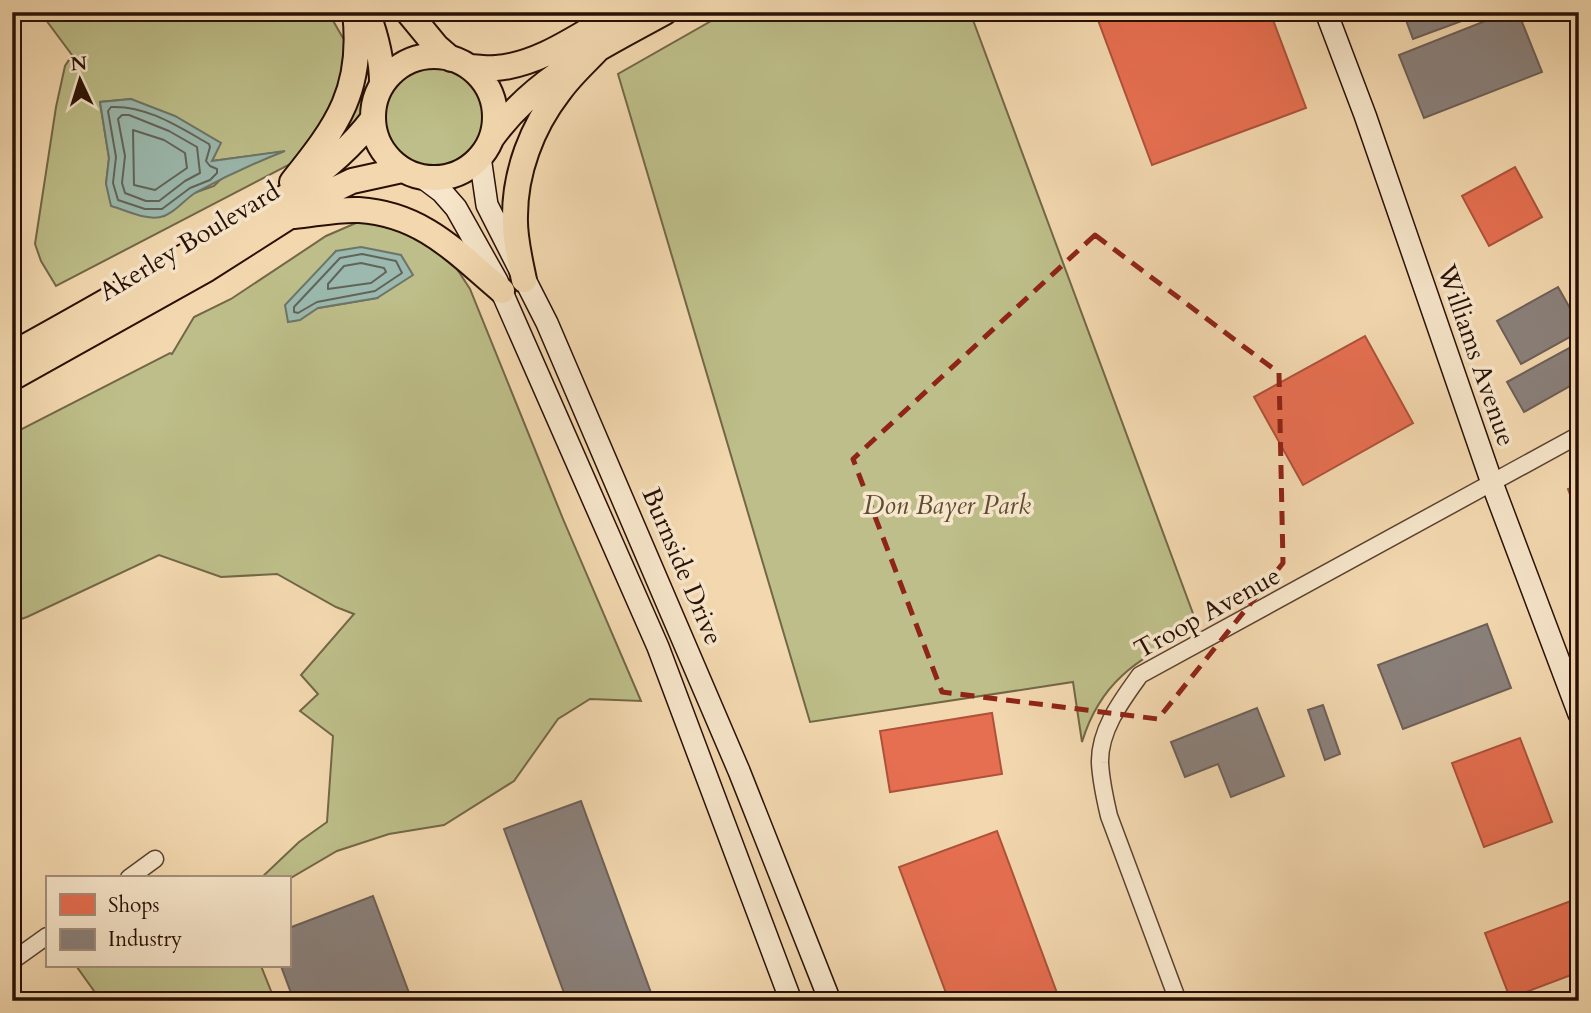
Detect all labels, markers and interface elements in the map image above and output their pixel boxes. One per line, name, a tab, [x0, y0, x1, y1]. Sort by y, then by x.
north arrow	[46, 46, 116, 116]
text: N	[70, 50, 89, 78]
street label: Akerley Boulevard	[92, 174, 286, 309]
street label: Williams Avenue	[1429, 259, 1524, 451]
street label: Burnside Drive	[634, 482, 731, 650]
park label: Don Bayer Park	[863, 488, 1031, 523]
street label: Troop Avenue	[1128, 558, 1286, 667]
legend	[46, 876, 290, 968]
text: Shops	[108, 891, 160, 920]
text: Industry	[108, 925, 182, 954]

